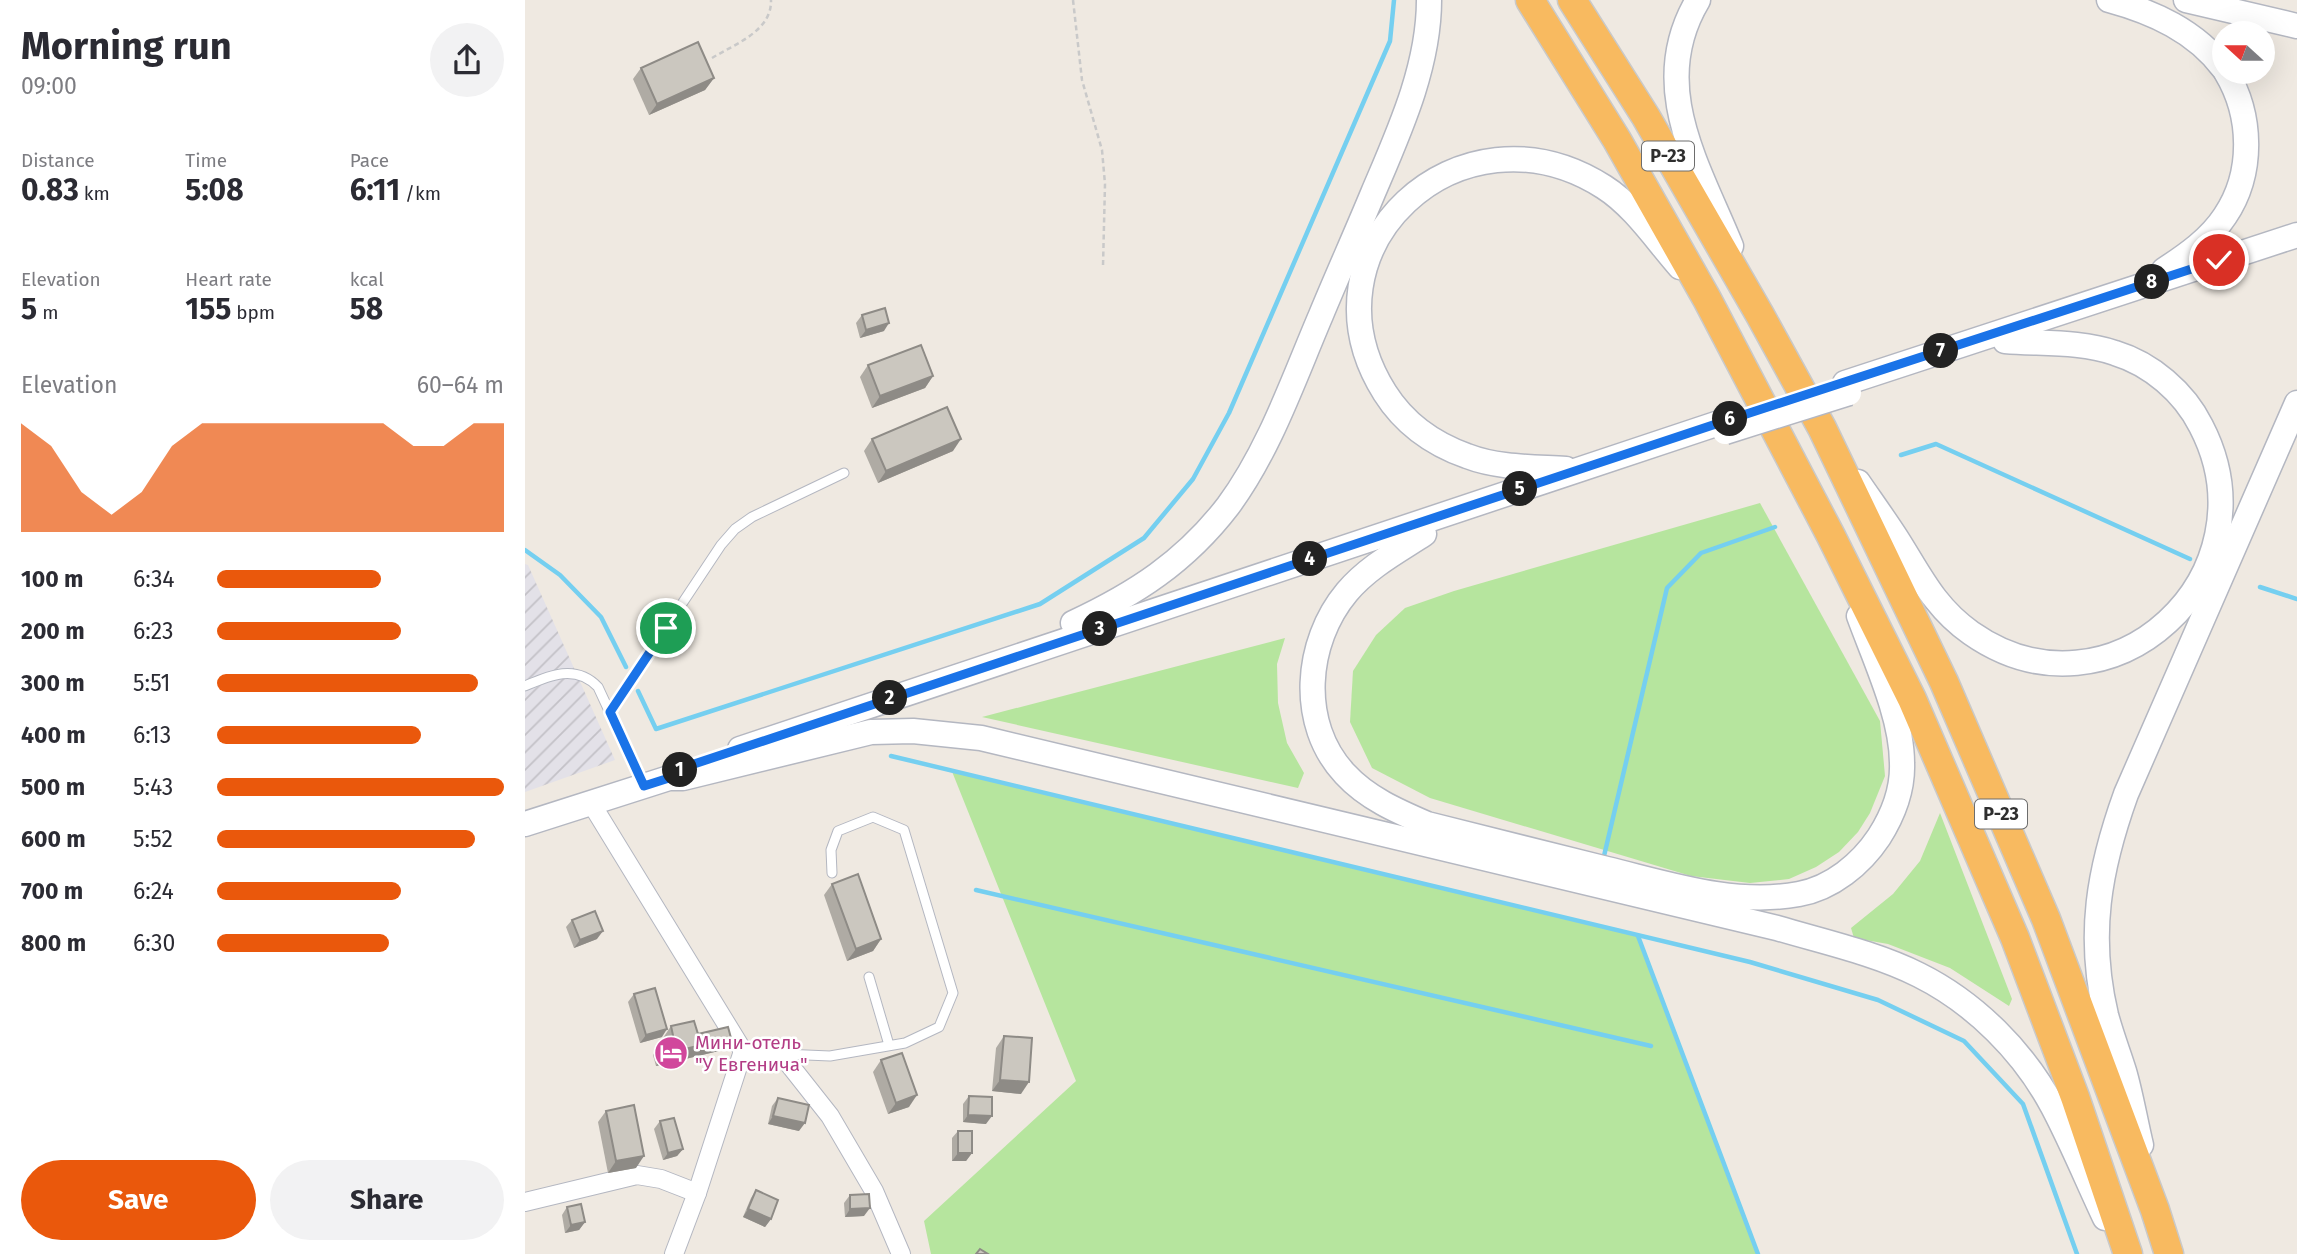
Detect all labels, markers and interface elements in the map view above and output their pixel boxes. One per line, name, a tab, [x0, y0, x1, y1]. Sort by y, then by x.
north arrow	[2212, 21, 2275, 84]
map controls	[2212, 21, 2275, 84]
text: Morning run	[21, 23, 232, 69]
button: share	[430, 23, 504, 97]
text: 09:00	[21, 72, 77, 100]
road number: Р-23	[1642, 141, 1694, 170]
text: Distance	[21, 149, 95, 172]
text: Time	[185, 149, 227, 172]
text: Pace	[350, 149, 389, 172]
text: 0.83	[21, 172, 79, 208]
text: 5:08	[185, 172, 244, 208]
text: 6:11	[350, 172, 400, 208]
text: km	[79, 182, 110, 205]
text: /km	[400, 182, 441, 205]
pin	[2189, 230, 2249, 290]
icon: check	[2200, 241, 2238, 279]
pin: 8	[2135, 264, 2169, 300]
text: Elevation	[21, 268, 101, 291]
text: Heart rate	[185, 268, 272, 291]
text: kcal	[350, 268, 384, 291]
text: 8	[2146, 270, 2157, 293]
text: 5	[21, 291, 37, 327]
text: 155	[185, 291, 231, 327]
text: 58	[350, 291, 383, 327]
text: m	[37, 301, 58, 324]
text: bpm	[231, 301, 275, 324]
pin: 7	[1923, 334, 1959, 368]
text: 7	[1936, 339, 1945, 362]
text: Elevation	[21, 371, 117, 399]
text: 60–64 m	[417, 371, 504, 399]
pin: 6	[1713, 402, 1747, 436]
text: 6	[1724, 407, 1735, 430]
pin: 5	[1503, 472, 1537, 506]
text: 5	[1514, 477, 1525, 500]
pin: 4	[1293, 542, 1327, 576]
text: 4	[1304, 547, 1315, 570]
text: 100 m	[21, 565, 83, 593]
text: 6:34	[133, 565, 175, 593]
pin	[636, 598, 696, 658]
icon: arrive	[647, 609, 685, 647]
pin: 3	[1083, 612, 1117, 646]
text: 200 m	[21, 617, 85, 645]
text: 6:23	[133, 617, 174, 645]
text: 3	[1095, 617, 1104, 640]
text: 300 m	[21, 669, 85, 697]
text: 5:51	[133, 669, 170, 697]
pin: 2	[873, 680, 907, 716]
text: 2	[885, 686, 894, 709]
text: 400 m	[21, 721, 86, 749]
text: 6:13	[133, 721, 171, 749]
pin: 1	[663, 752, 697, 788]
text: 1	[675, 758, 684, 781]
text: 500 m	[21, 773, 85, 801]
text: 5:43	[133, 773, 173, 801]
road number: Р-23	[1975, 800, 2027, 828]
text: 600 m	[21, 825, 86, 853]
text: 5:52	[133, 825, 173, 853]
text: 700 m	[21, 877, 83, 905]
text: 6:24	[133, 877, 174, 905]
text: 800 m	[21, 929, 86, 957]
text: 6:30	[133, 929, 175, 957]
place label: Мини-отель "У Евгенича"	[695, 1031, 807, 1076]
hotel icon: Мини-отель "У Евгенича"	[652, 1034, 690, 1072]
button: Save	[21, 1160, 256, 1240]
button: Share	[270, 1160, 504, 1240]

